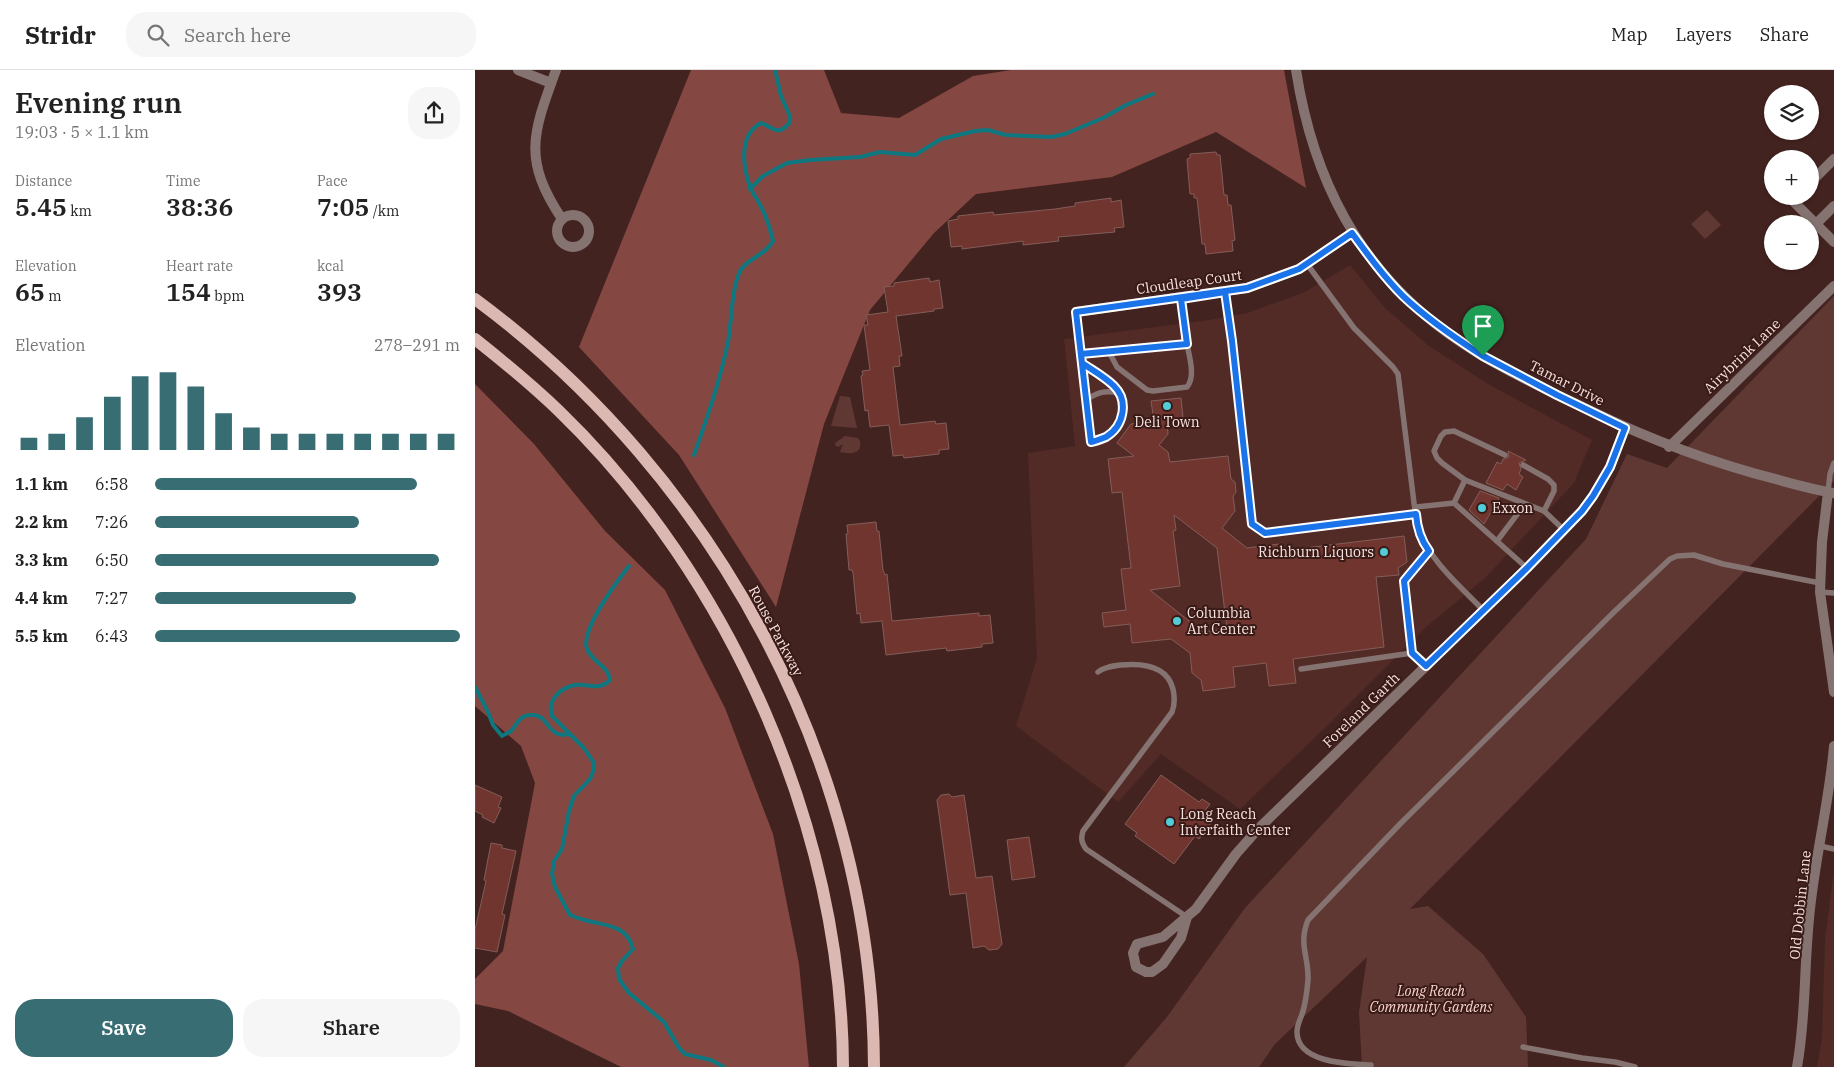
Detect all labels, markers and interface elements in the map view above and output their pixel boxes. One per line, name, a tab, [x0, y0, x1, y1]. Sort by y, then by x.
search box	[126, 12, 476, 57]
text: Stridr	[25, 19, 96, 51]
icon: search	[144, 21, 172, 49]
text: Search here	[184, 23, 291, 47]
text: Map	[1611, 23, 1648, 46]
text: Layers	[1676, 23, 1732, 46]
text: Share	[1760, 23, 1809, 46]
text: Evening run	[15, 84, 182, 121]
map controls	[1764, 85, 1819, 270]
button: layers	[1764, 85, 1819, 140]
button: share	[408, 87, 460, 139]
text: 19:03 · 5 × 1.1 km	[15, 122, 149, 142]
button: +	[1764, 150, 1819, 205]
text: Distance	[15, 172, 72, 190]
text: Time	[166, 172, 200, 190]
text: Pace	[317, 172, 348, 190]
text: 5.45	[15, 190, 67, 223]
text: 38:36	[166, 190, 233, 223]
text: 7:05	[317, 190, 369, 223]
text: km	[67, 202, 92, 220]
text: /km	[369, 202, 399, 220]
button: −	[1764, 215, 1819, 270]
text: Elevation	[15, 257, 77, 275]
text: Heart rate	[166, 257, 233, 275]
text: kcal	[317, 257, 344, 275]
street label: Cloudleap Court	[1135, 266, 1243, 298]
text: 65	[15, 275, 45, 308]
text: 154	[166, 275, 211, 308]
text: 393	[317, 275, 362, 308]
text: m	[45, 287, 62, 305]
text: bpm	[211, 287, 245, 305]
pin	[1462, 305, 1504, 356]
icon: arrive	[1469, 312, 1497, 340]
street label: Airybrink Lane	[1700, 315, 1784, 397]
text: Elevation	[15, 335, 85, 355]
text: 278–291 m	[374, 335, 460, 355]
street label: Tamar Drive	[1526, 356, 1608, 410]
marker: Deli Town	[1161, 400, 1173, 412]
place label: Deli Town	[1134, 413, 1200, 431]
text: 1.1 km	[15, 474, 68, 494]
text: 6:58	[95, 474, 128, 494]
place label: Exxon	[1492, 499, 1533, 517]
marker: Exxon	[1476, 502, 1488, 514]
text: 2.2 km	[15, 512, 68, 532]
text: 7:26	[95, 512, 128, 532]
place label: Richburn Liquors	[1258, 543, 1374, 561]
marker: Richburn Liquors	[1378, 546, 1390, 558]
text: 3.3 km	[15, 550, 68, 570]
text: 6:50	[95, 550, 128, 570]
street label: Rouse Parkway	[745, 583, 808, 680]
text: 4.4 km	[15, 588, 68, 608]
text: 7:27	[95, 588, 128, 608]
place label: Columbia Art Center	[1187, 604, 1256, 638]
marker: Columbia Art Center	[1171, 615, 1183, 627]
text: 5.5 km	[15, 626, 68, 646]
text: 6:43	[95, 626, 128, 646]
street label: Foreland Garth	[1319, 669, 1403, 751]
place label: Long Reach Interfaith Center	[1180, 805, 1291, 839]
marker: Long Reach Interfaith Center	[1164, 816, 1176, 828]
street label: Old Dobbin Lane	[1785, 850, 1815, 960]
park label: Long Reach Community Gardens	[1370, 982, 1493, 1016]
button: Save	[15, 999, 233, 1057]
button: Share	[243, 999, 460, 1057]

